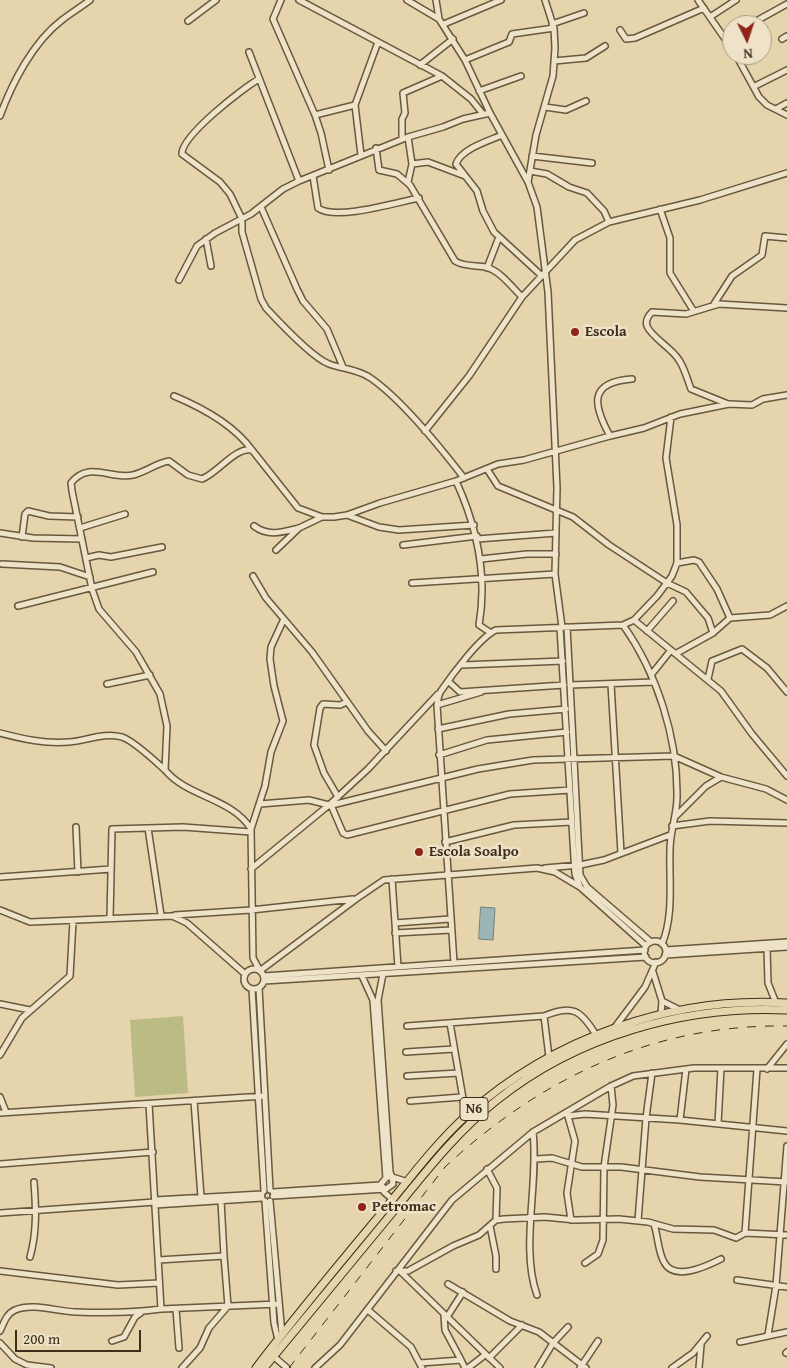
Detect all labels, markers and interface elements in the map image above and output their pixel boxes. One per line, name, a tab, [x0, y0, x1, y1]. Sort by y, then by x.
north arrow	[722, 15, 772, 65]
text: N	[743, 44, 753, 64]
place label: Escola	[585, 323, 627, 341]
marker: Escola	[569, 326, 581, 338]
place label: Escola Soalpo	[429, 843, 519, 861]
marker: Escola Soalpo	[413, 846, 425, 858]
road number: N6	[460, 1098, 488, 1120]
place label: Petromac	[372, 1198, 436, 1216]
marker: Petromac	[356, 1201, 368, 1213]
scale bar	[18, 1320, 144, 1352]
text: 200 m	[23, 1328, 60, 1349]

